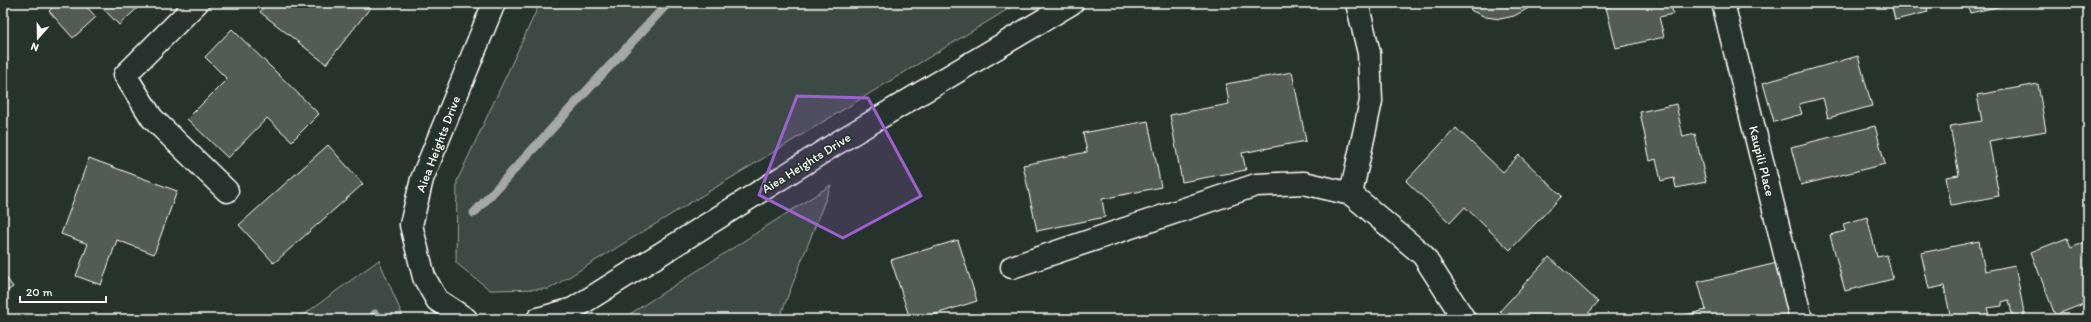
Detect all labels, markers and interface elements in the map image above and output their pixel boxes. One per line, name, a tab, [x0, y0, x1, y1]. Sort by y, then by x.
north arrow	[18, 18, 58, 58]
text: N	[29, 40, 40, 54]
street label: Aiea Heights Drive	[413, 94, 463, 194]
street label: Kaupili Place	[1746, 124, 1778, 198]
street label: Aiea Heights Drive	[759, 130, 853, 196]
scale bar	[20, 278, 106, 304]
text: 20 m	[26, 285, 53, 299]

